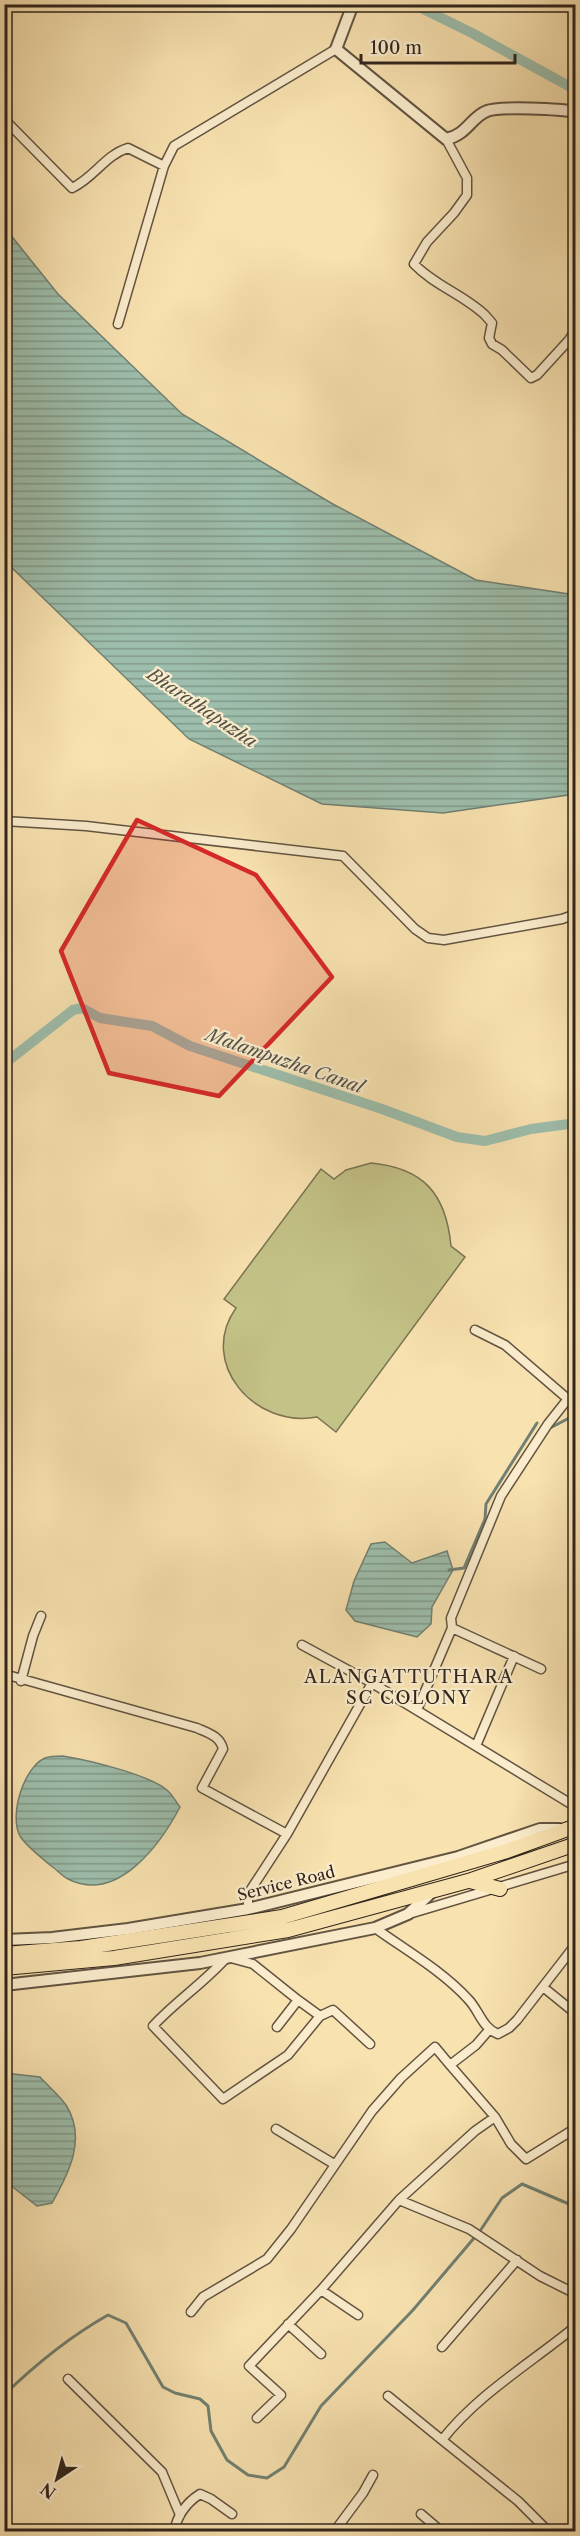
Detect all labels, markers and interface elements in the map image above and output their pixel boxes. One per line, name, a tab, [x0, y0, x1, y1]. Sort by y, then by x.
scale bar	[361, 27, 516, 65]
text: 100 m	[370, 37, 422, 59]
water label: Bharathapuzha	[141, 662, 261, 753]
water label: Malampuzha Canal	[201, 1023, 369, 1099]
district label: ALANGATTUTHARA SC COLONY	[303, 1666, 514, 1709]
street label: Service Road	[235, 1861, 337, 1905]
north arrow	[27, 2449, 87, 2509]
text: N	[37, 2479, 60, 2503]

